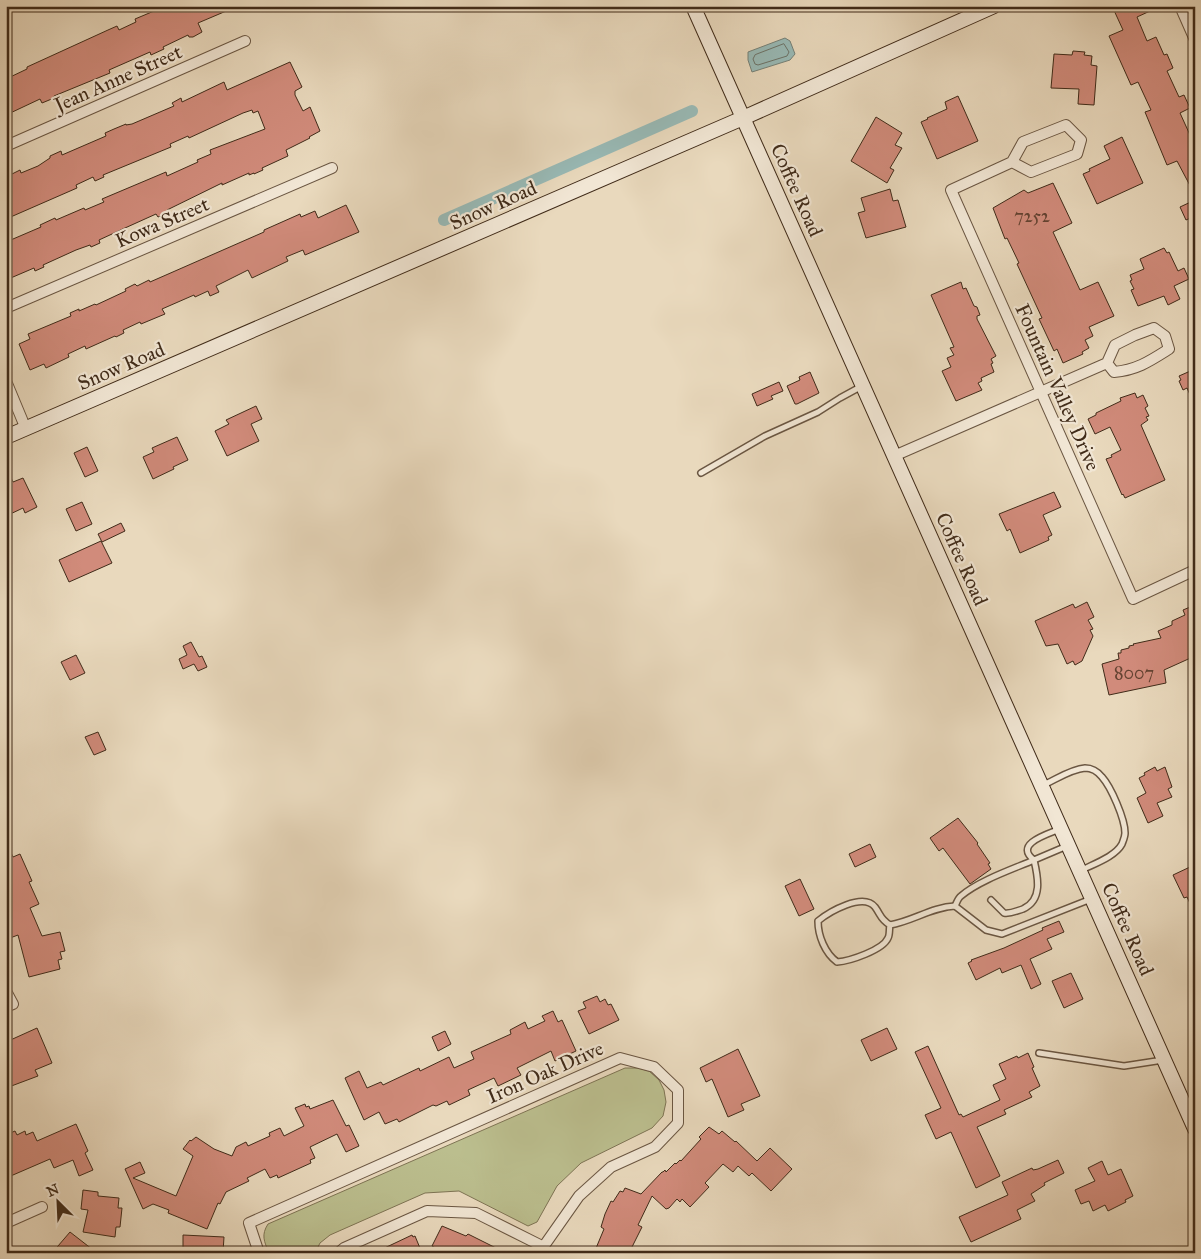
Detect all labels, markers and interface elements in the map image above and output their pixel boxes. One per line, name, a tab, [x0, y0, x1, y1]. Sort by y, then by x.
street label: Jean Anne Street	[49, 39, 186, 119]
street label: Coffee Road	[766, 140, 828, 240]
street label: Snow Road	[446, 175, 540, 235]
street label: Kowa Street	[111, 192, 213, 252]
house number: 7252	[1014, 205, 1050, 227]
street label: Fountain Valley Drive	[1010, 300, 1106, 474]
street label: Snow Road	[74, 337, 168, 395]
street label: Coffee Road	[931, 509, 993, 609]
house number: 8007	[1114, 662, 1154, 684]
street label: Coffee Road	[1097, 879, 1159, 979]
street label: Iron Oak Drive	[483, 1036, 607, 1108]
north arrow	[32, 1176, 82, 1226]
text: N	[44, 1180, 62, 1201]

